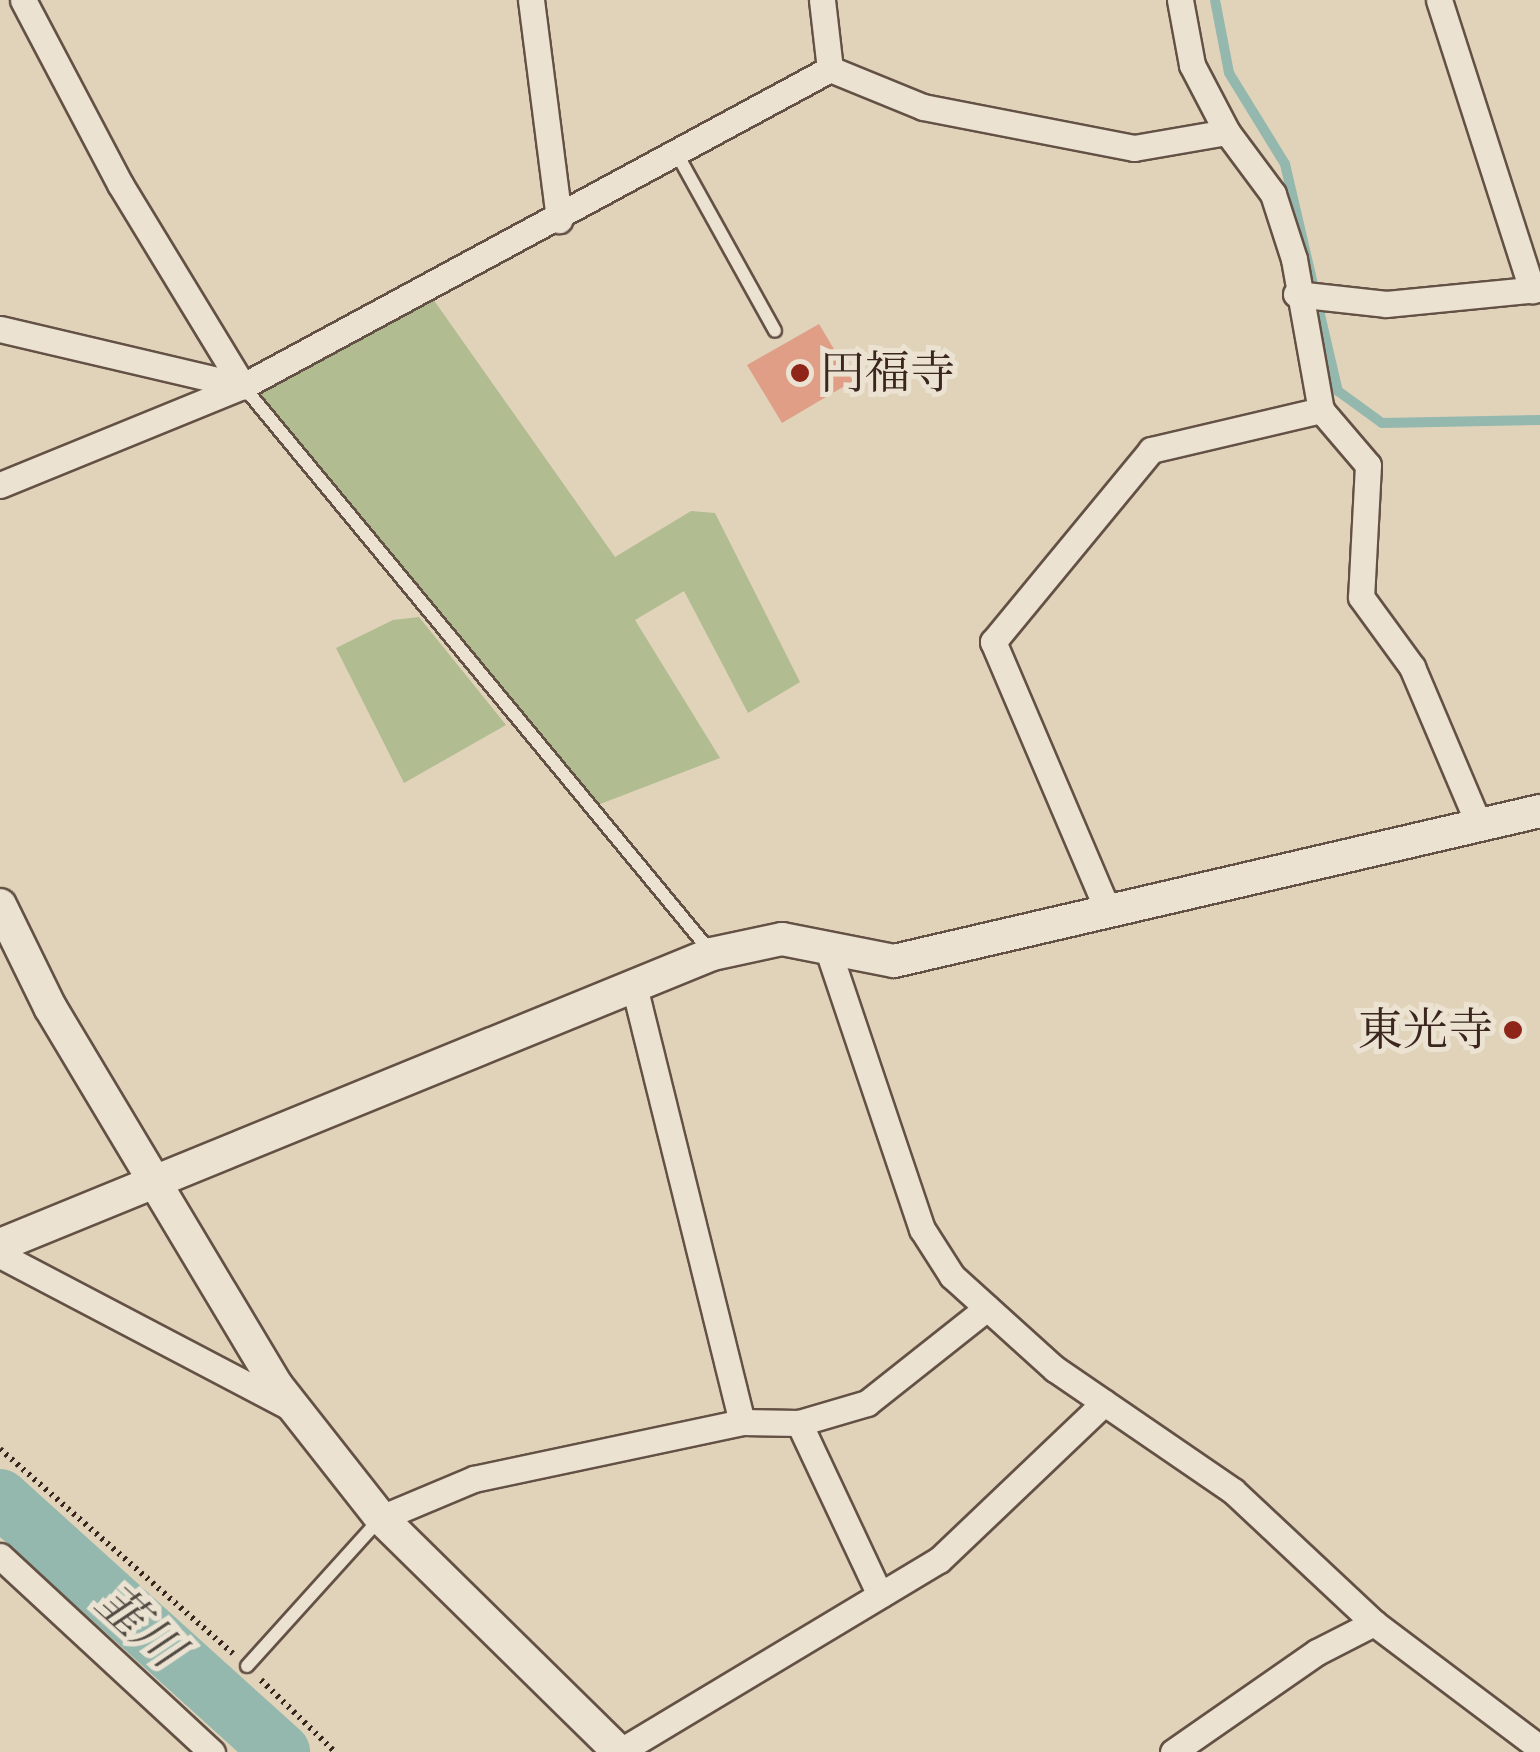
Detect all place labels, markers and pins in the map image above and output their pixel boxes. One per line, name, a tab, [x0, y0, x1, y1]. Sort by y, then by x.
place label: 円福寺	[820, 346, 955, 400]
marker: 円福寺	[789, 362, 811, 384]
place label: 東光寺	[1358, 1003, 1493, 1057]
marker: 東光寺	[1502, 1019, 1524, 1041]

